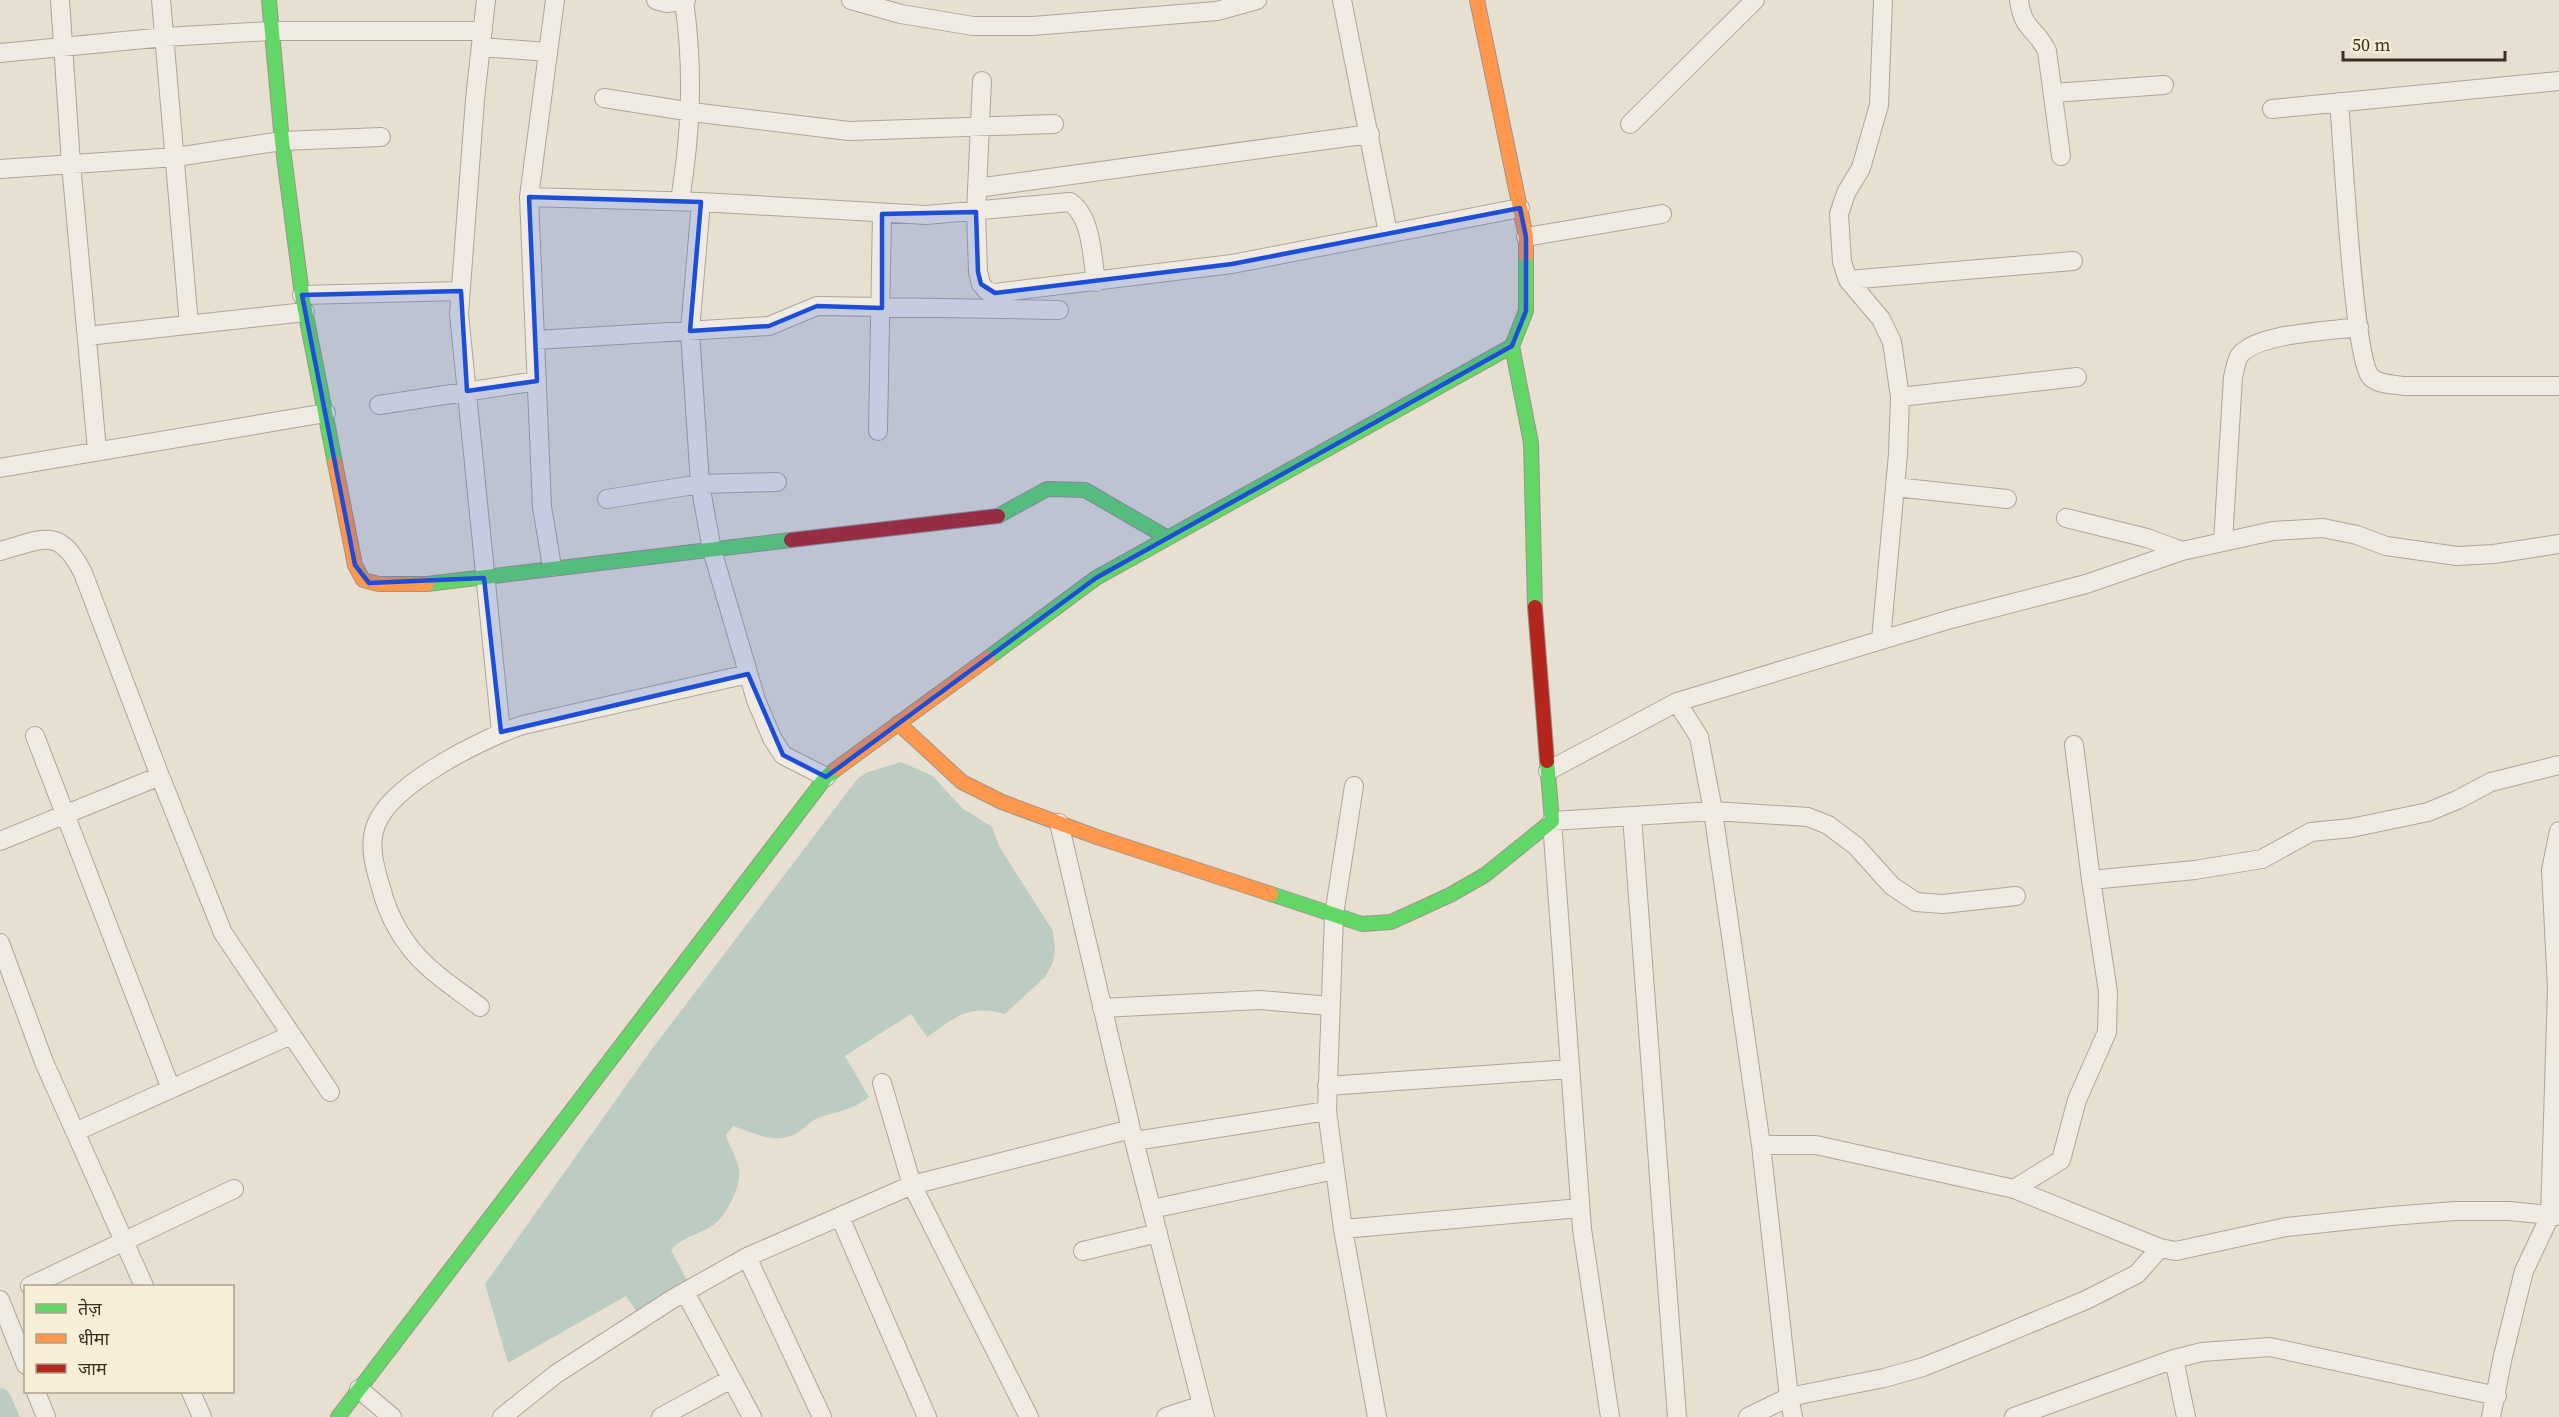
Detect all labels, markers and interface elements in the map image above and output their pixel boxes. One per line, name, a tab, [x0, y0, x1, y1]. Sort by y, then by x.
scale bar	[2343, 24, 2505, 62]
text: 50 m	[2352, 32, 2390, 57]
legend	[24, 1285, 234, 1393]
text: तेज़	[78, 1296, 102, 1321]
text: धीमा	[78, 1326, 109, 1351]
text: जाम	[78, 1356, 108, 1381]

